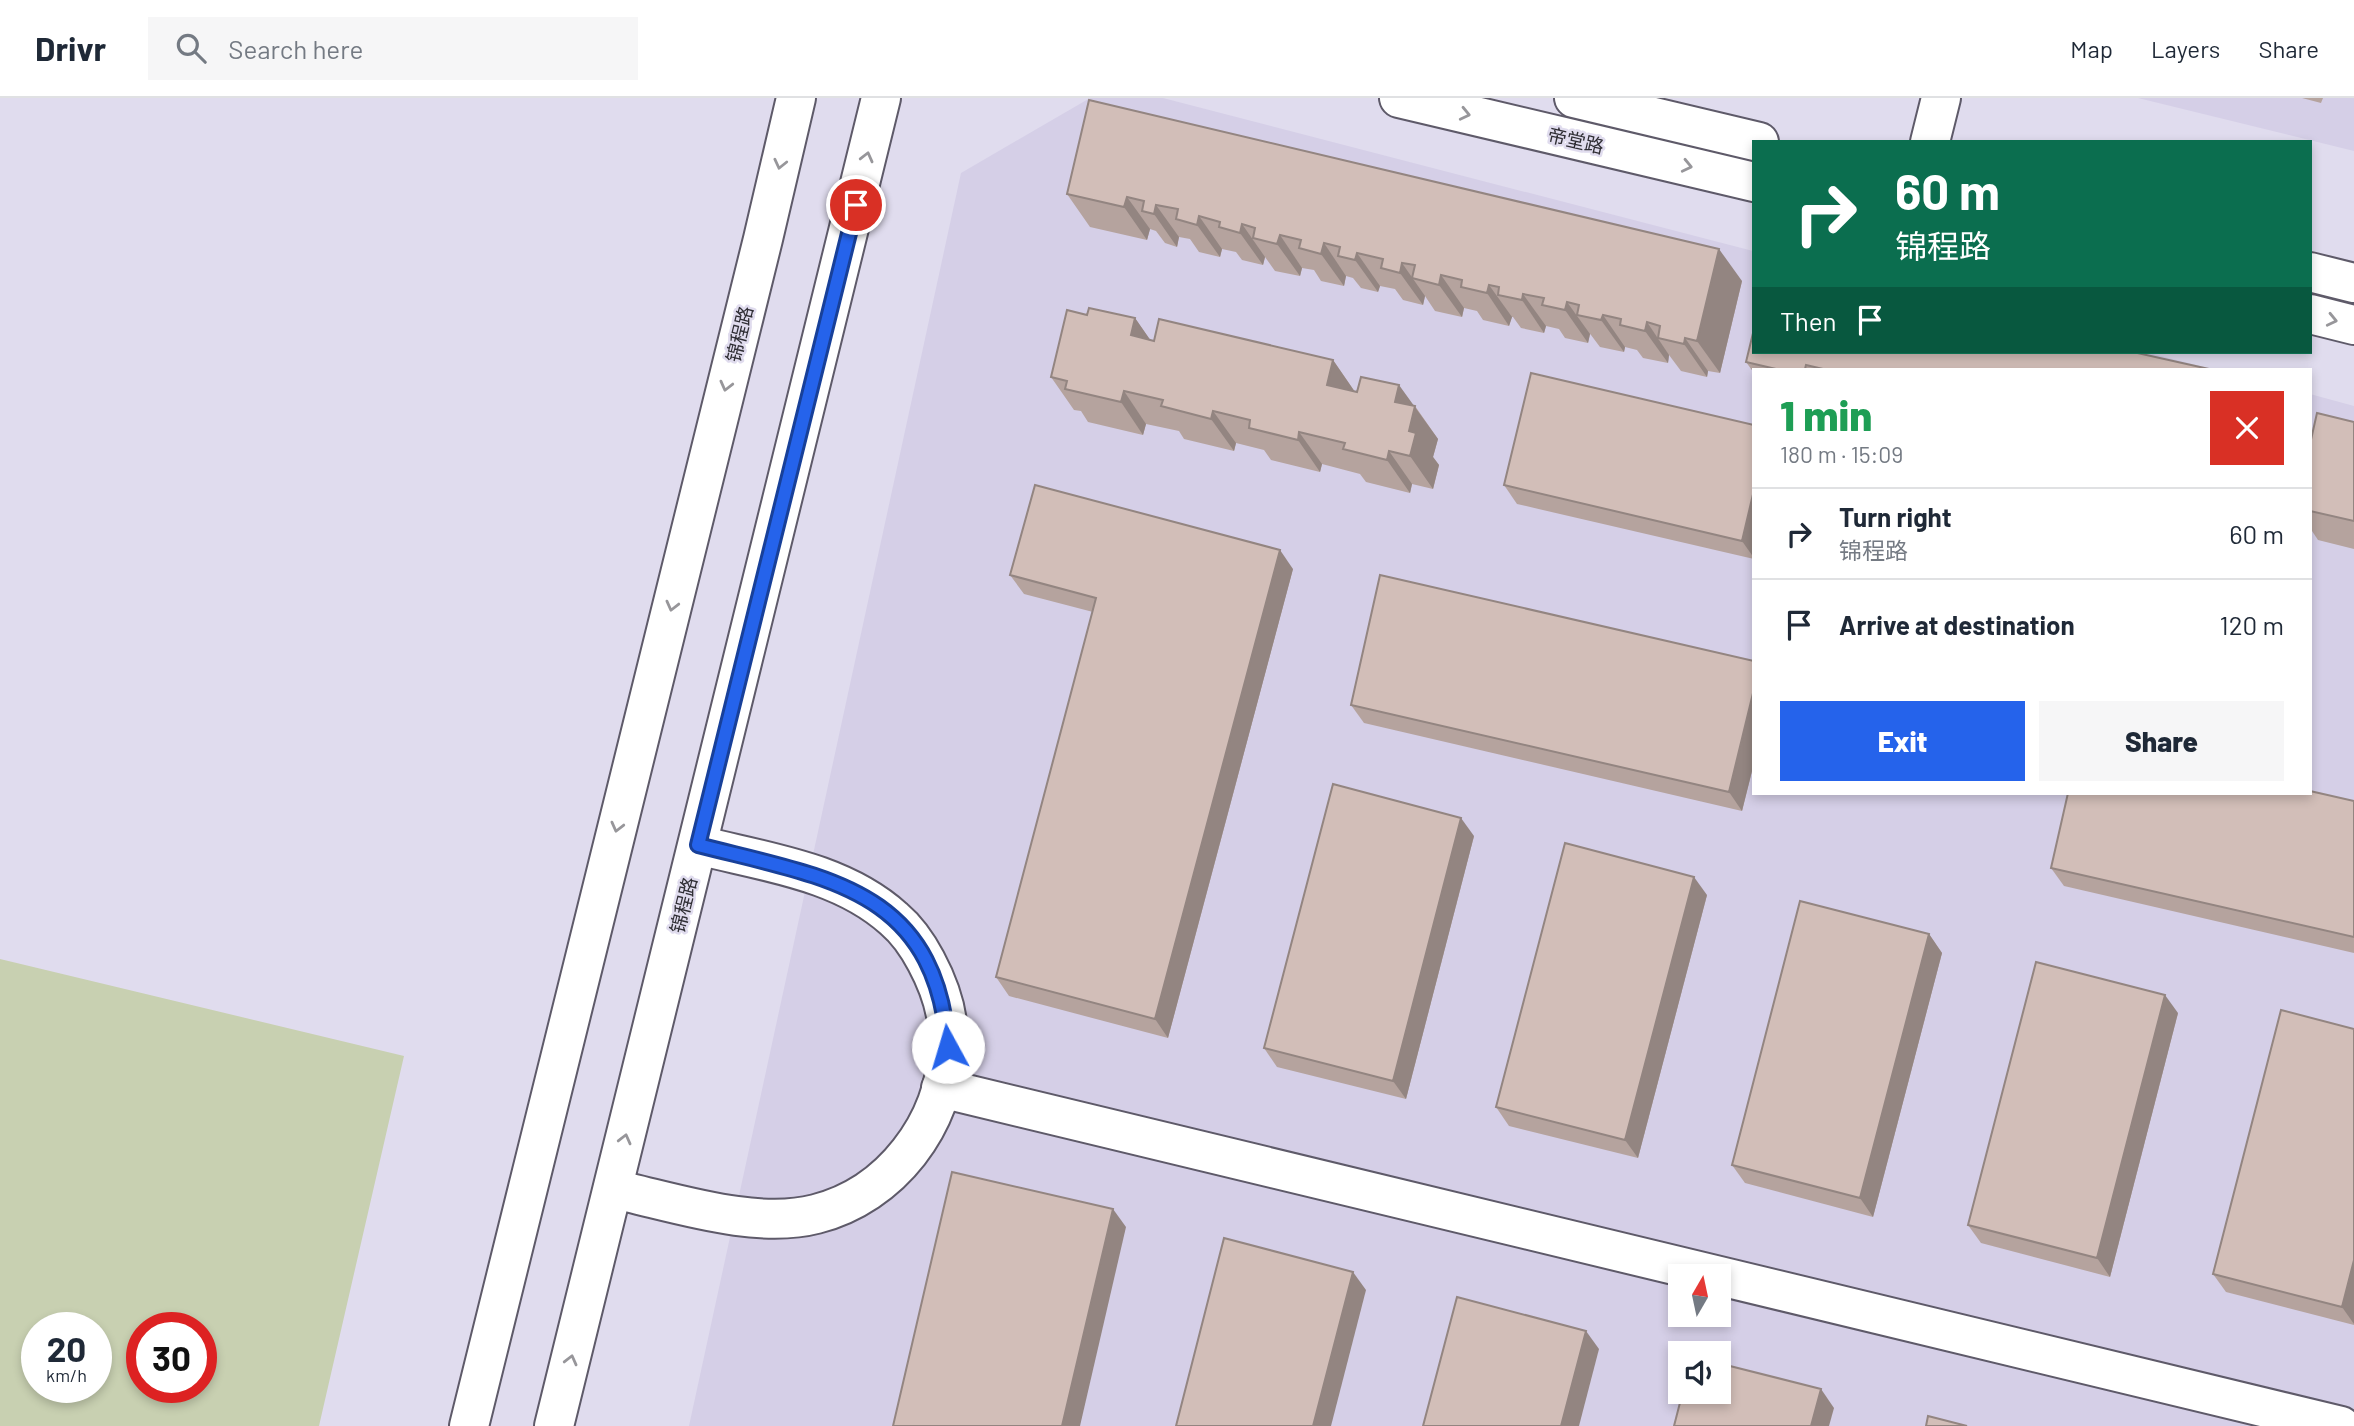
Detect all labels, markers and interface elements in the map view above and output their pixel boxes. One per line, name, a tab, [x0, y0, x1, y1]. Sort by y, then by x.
search box	[148, 17, 638, 80]
text: Drivr	[35, 28, 106, 68]
icon: search	[172, 29, 210, 67]
text: Search here	[228, 33, 363, 64]
text: Map	[2070, 34, 2113, 63]
text: Layers	[2151, 34, 2220, 63]
text: Share	[2258, 34, 2319, 63]
one-way arrow	[1459, 106, 1471, 120]
street label: 帝堂路	[1546, 122, 1606, 158]
one-way arrow	[859, 151, 873, 163]
one-way arrow	[774, 158, 788, 170]
one-way arrow	[1681, 158, 1693, 172]
text: 60 m	[1895, 161, 2000, 220]
icon: right	[1780, 168, 1871, 259]
pin	[826, 175, 886, 235]
icon: arrive	[837, 186, 875, 224]
text: 锦程路	[1895, 226, 1991, 264]
icon: arrive	[1851, 301, 1889, 339]
street label: 锦程路	[721, 304, 757, 364]
text: Then	[1780, 305, 1837, 336]
one-way arrow	[2326, 312, 2338, 326]
one-way arrow	[720, 379, 734, 391]
text: 1 min	[1780, 389, 1872, 439]
button: close	[2210, 391, 2284, 465]
text: 180 m · 15:09	[1780, 440, 1903, 468]
text: Turn right	[1839, 501, 1952, 532]
icon: right	[1780, 515, 1818, 553]
text: 60 m	[2229, 518, 2284, 549]
text: 锦程路	[1839, 536, 1908, 564]
one-way arrow	[666, 600, 680, 612]
icon: arrive	[1780, 606, 1818, 644]
text: Arrive at destination	[1839, 609, 2075, 640]
text: 120 m	[2220, 609, 2284, 640]
button: Exit	[1780, 701, 2025, 781]
button: Share	[2039, 701, 2284, 781]
one-way arrow	[611, 821, 625, 833]
street label: 锦程路	[665, 875, 701, 935]
position arrow	[911, 1010, 985, 1084]
one-way arrow	[617, 1133, 631, 1145]
north arrow	[1668, 1264, 1731, 1326]
map controls	[1668, 1264, 1731, 1404]
speed limit sign: 30	[126, 1312, 217, 1403]
text: 20	[47, 1327, 86, 1369]
button: sound	[1668, 1341, 1731, 1404]
one-way arrow	[563, 1354, 577, 1366]
text: km/h	[46, 1364, 87, 1386]

